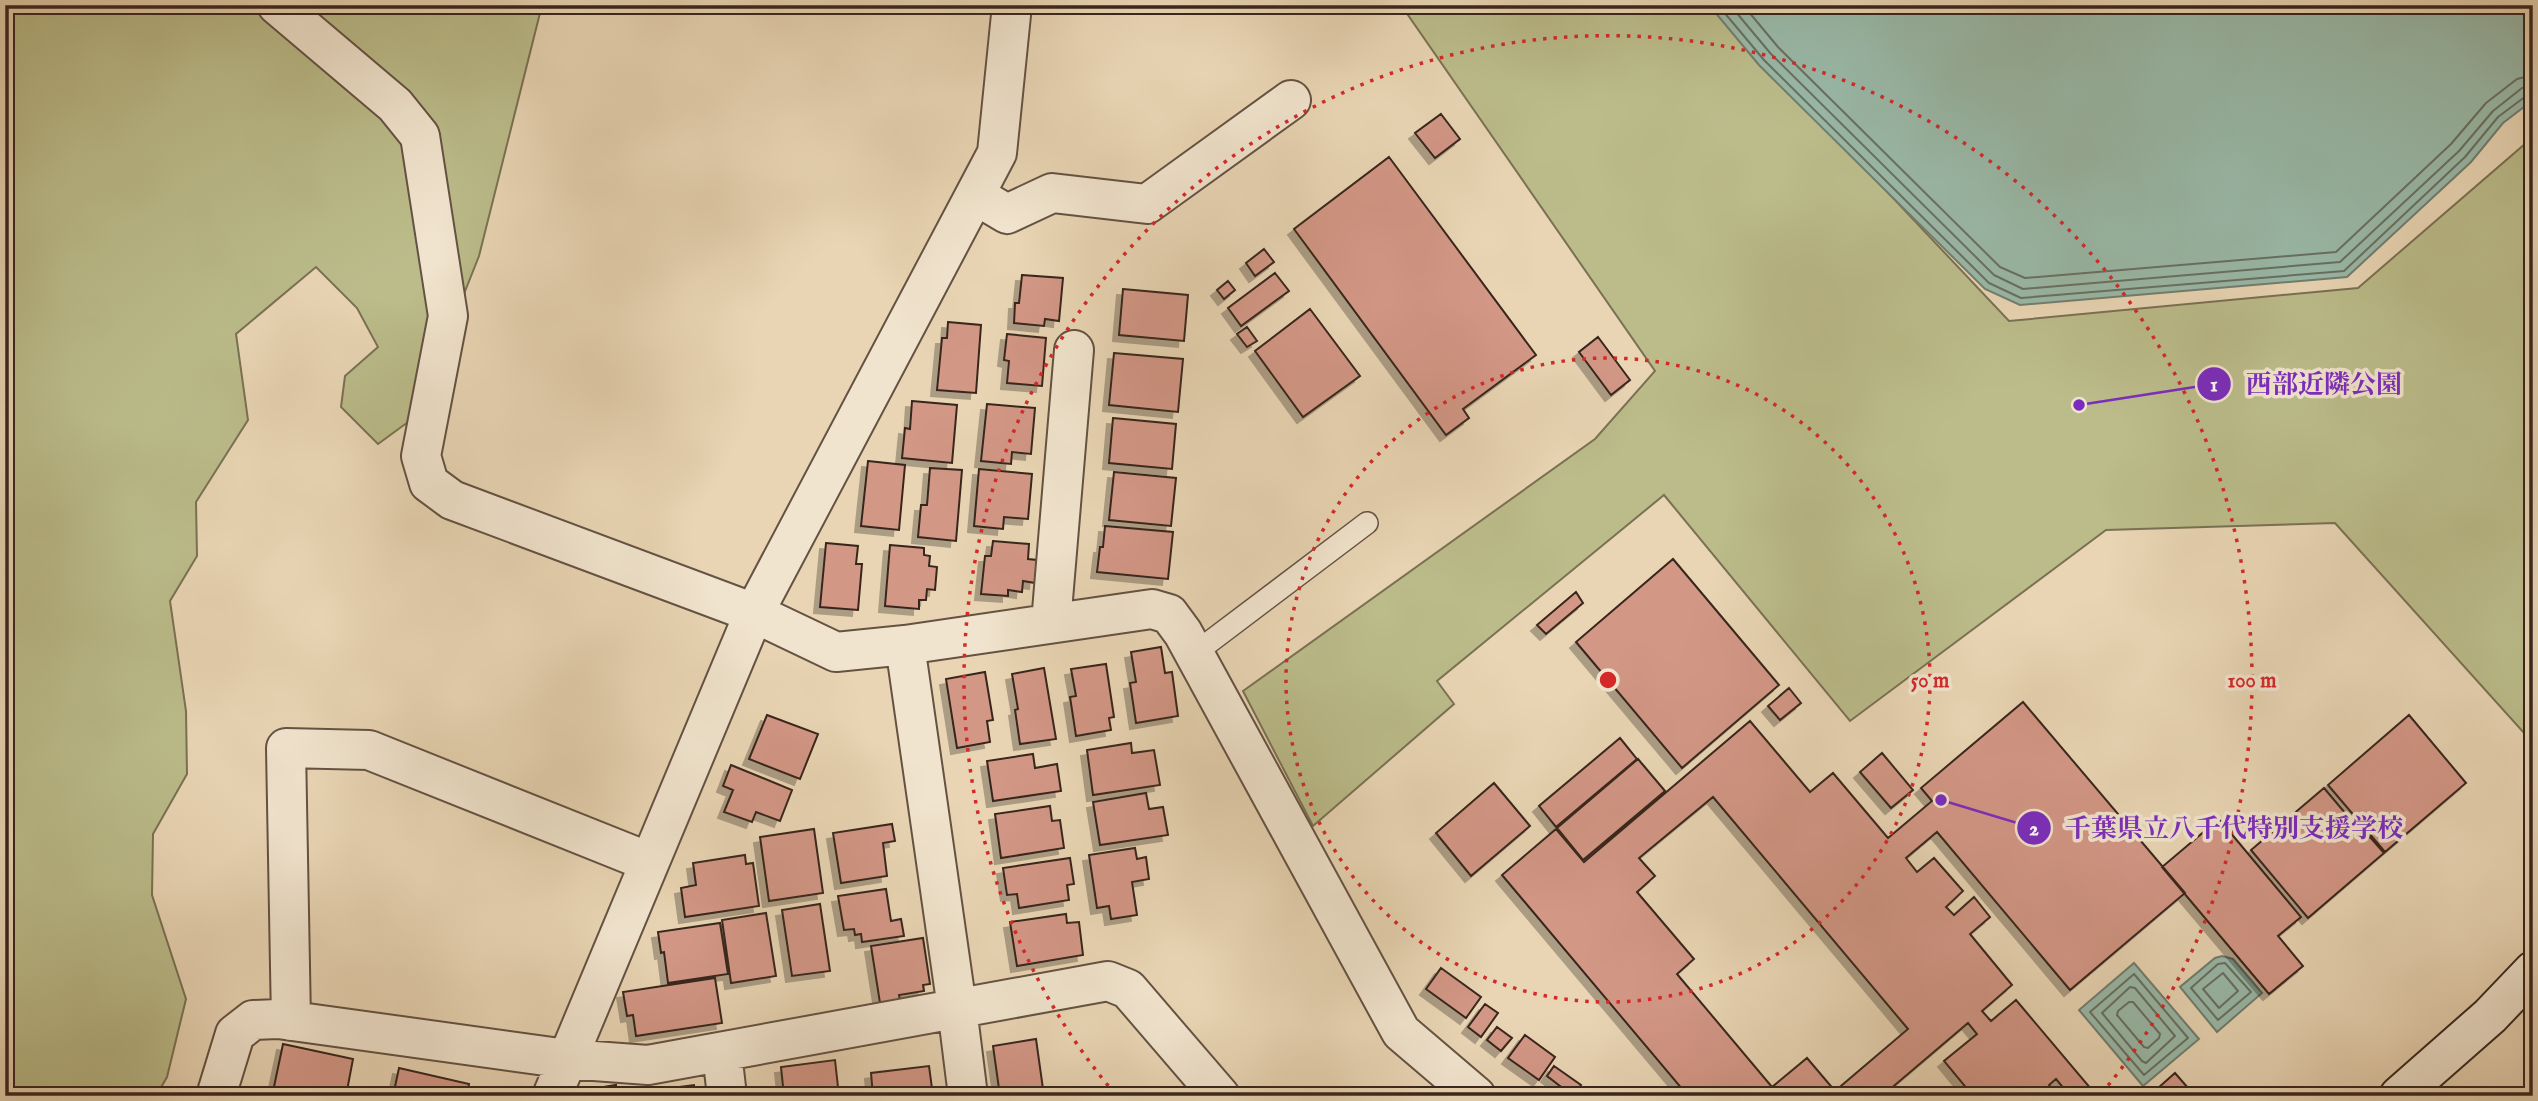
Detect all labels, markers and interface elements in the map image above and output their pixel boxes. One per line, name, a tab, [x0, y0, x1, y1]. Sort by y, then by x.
callout: 西部近隣公園	[2197, 360, 2416, 407]
text: 西部近隣公園	[2246, 369, 2402, 402]
text: 1	[2210, 372, 2218, 399]
centre of rings	[1596, 668, 1620, 692]
text: 50 m	[1911, 668, 1950, 695]
text: 100 m	[2227, 668, 2277, 695]
callout: 千葉県立八千代特別支援学校	[2016, 804, 2417, 851]
text: 千葉県立八千代特別支援学校	[2065, 813, 2403, 846]
text: 2	[2029, 816, 2039, 843]

